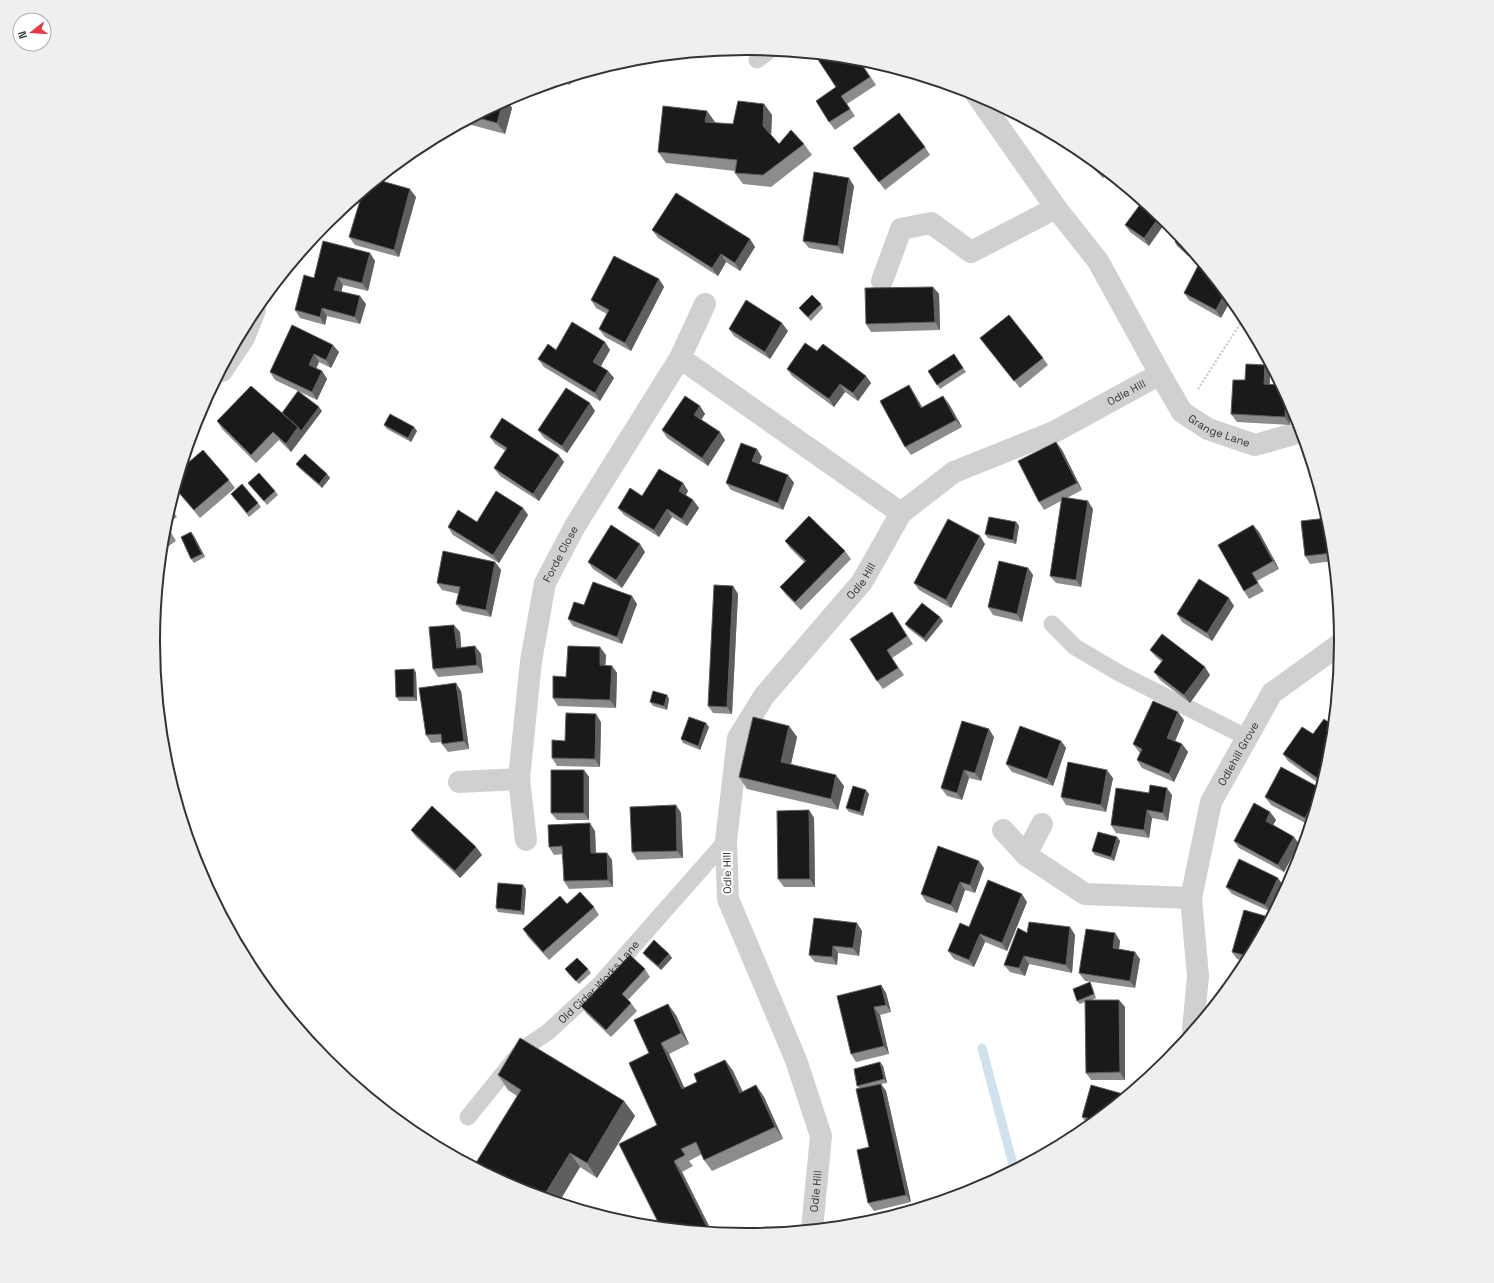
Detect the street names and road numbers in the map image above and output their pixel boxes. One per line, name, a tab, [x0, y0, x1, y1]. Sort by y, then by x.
street label: Odle Hill	[1105, 376, 1148, 409]
street label: Grange Lane	[1186, 411, 1252, 450]
street label: Forde Close	[540, 523, 581, 585]
street label: Odle Hill	[843, 560, 879, 602]
street label: Odlehill Grove	[1215, 719, 1262, 788]
street label: Odle Hill	[720, 852, 734, 894]
street label: Old Cider Works Lane	[555, 937, 642, 1026]
street label: Odle Hill	[807, 1170, 825, 1213]

